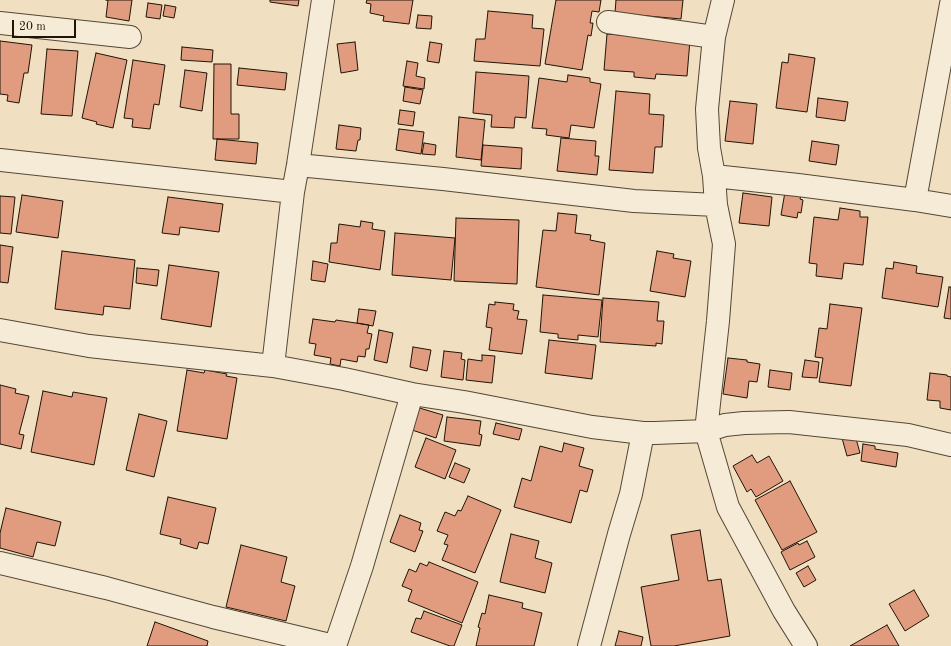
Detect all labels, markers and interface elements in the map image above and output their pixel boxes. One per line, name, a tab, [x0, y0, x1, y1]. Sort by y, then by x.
scale bar	[14, 12, 78, 38]
text: 20 m	[19, 21, 46, 33]

